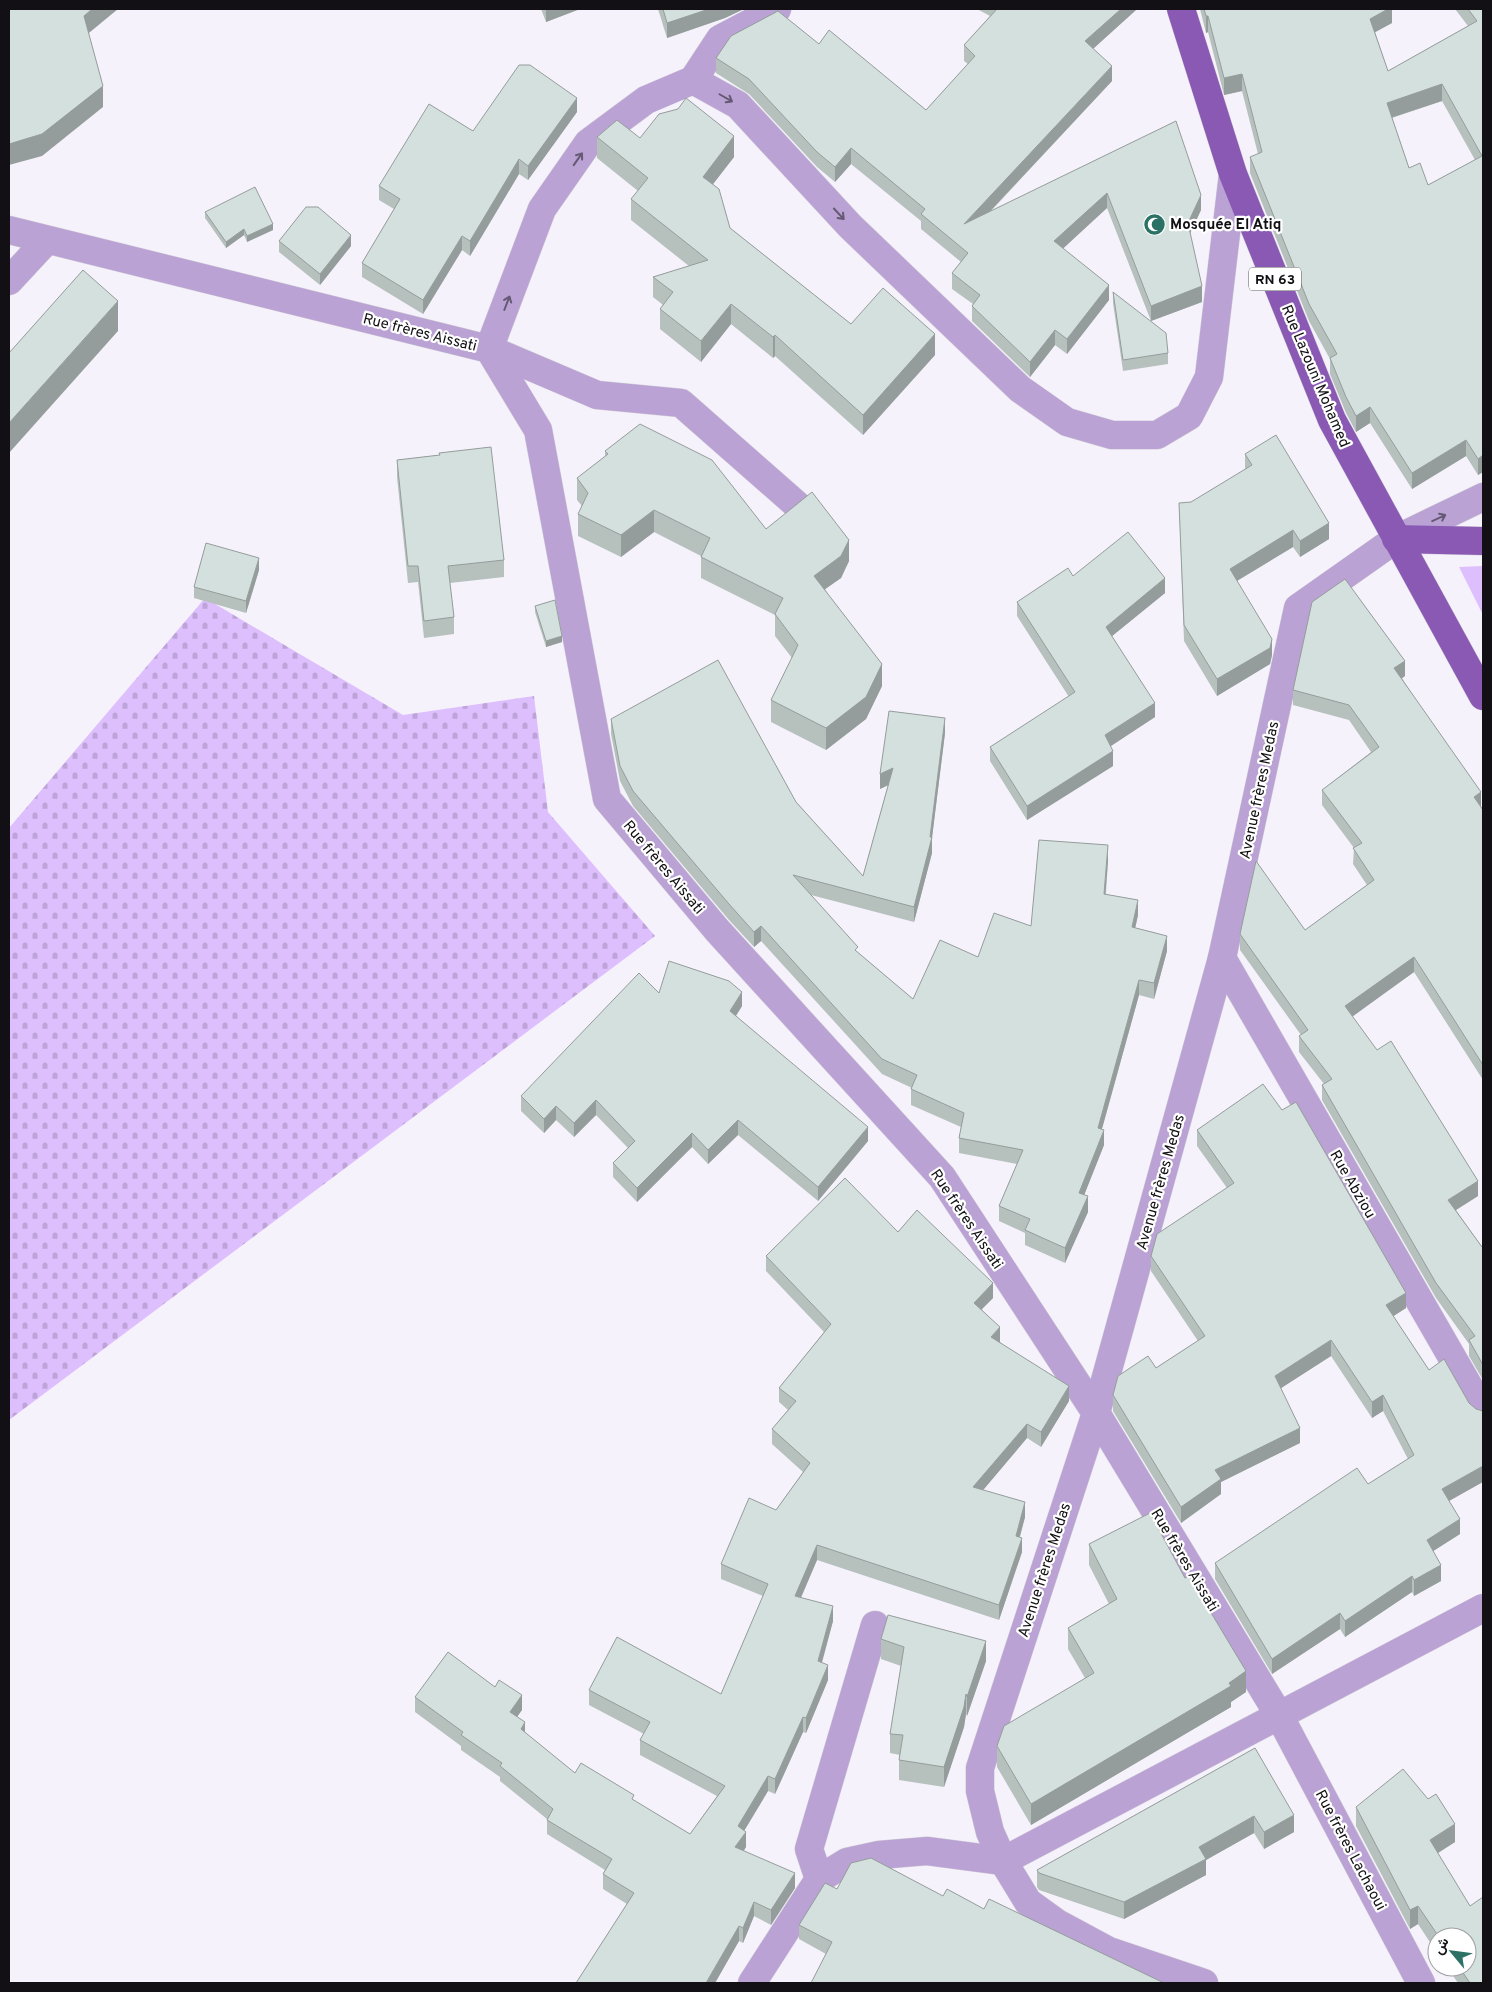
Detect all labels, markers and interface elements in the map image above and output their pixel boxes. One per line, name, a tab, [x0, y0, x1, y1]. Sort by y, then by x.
one-way arrow	[718, 94, 733, 104]
one-way arrow	[573, 152, 583, 166]
one-way arrow	[833, 208, 845, 221]
mosque icon: Mosquée El Atiq	[1142, 212, 1166, 236]
place label: Mosquée El Atiq	[1170, 216, 1282, 235]
road number: RN 63	[1249, 268, 1301, 290]
one-way arrow	[503, 296, 512, 311]
street label: Rue Lazouni Mohamed	[1276, 303, 1353, 451]
street label: Rue frères Aissati	[361, 310, 479, 357]
one-way arrow	[1432, 513, 1447, 523]
street label: Avenue frères Medas	[1237, 720, 1284, 861]
street label: Rue frères Aissati	[618, 817, 708, 919]
street label: Avenue frères Medas	[1133, 1112, 1190, 1252]
street label: Rue Abziou	[1325, 1147, 1379, 1222]
street label: Rue frères Aissati	[925, 1166, 1006, 1274]
street label: Avenue frères Medas	[1015, 1501, 1076, 1640]
street label: Rue frères Aissati	[1146, 1506, 1222, 1616]
street label: Rue frères Lachaoui	[1310, 1787, 1389, 1914]
north arrow	[1427, 1927, 1477, 1977]
text: ش	[1430, 1935, 1454, 1958]

